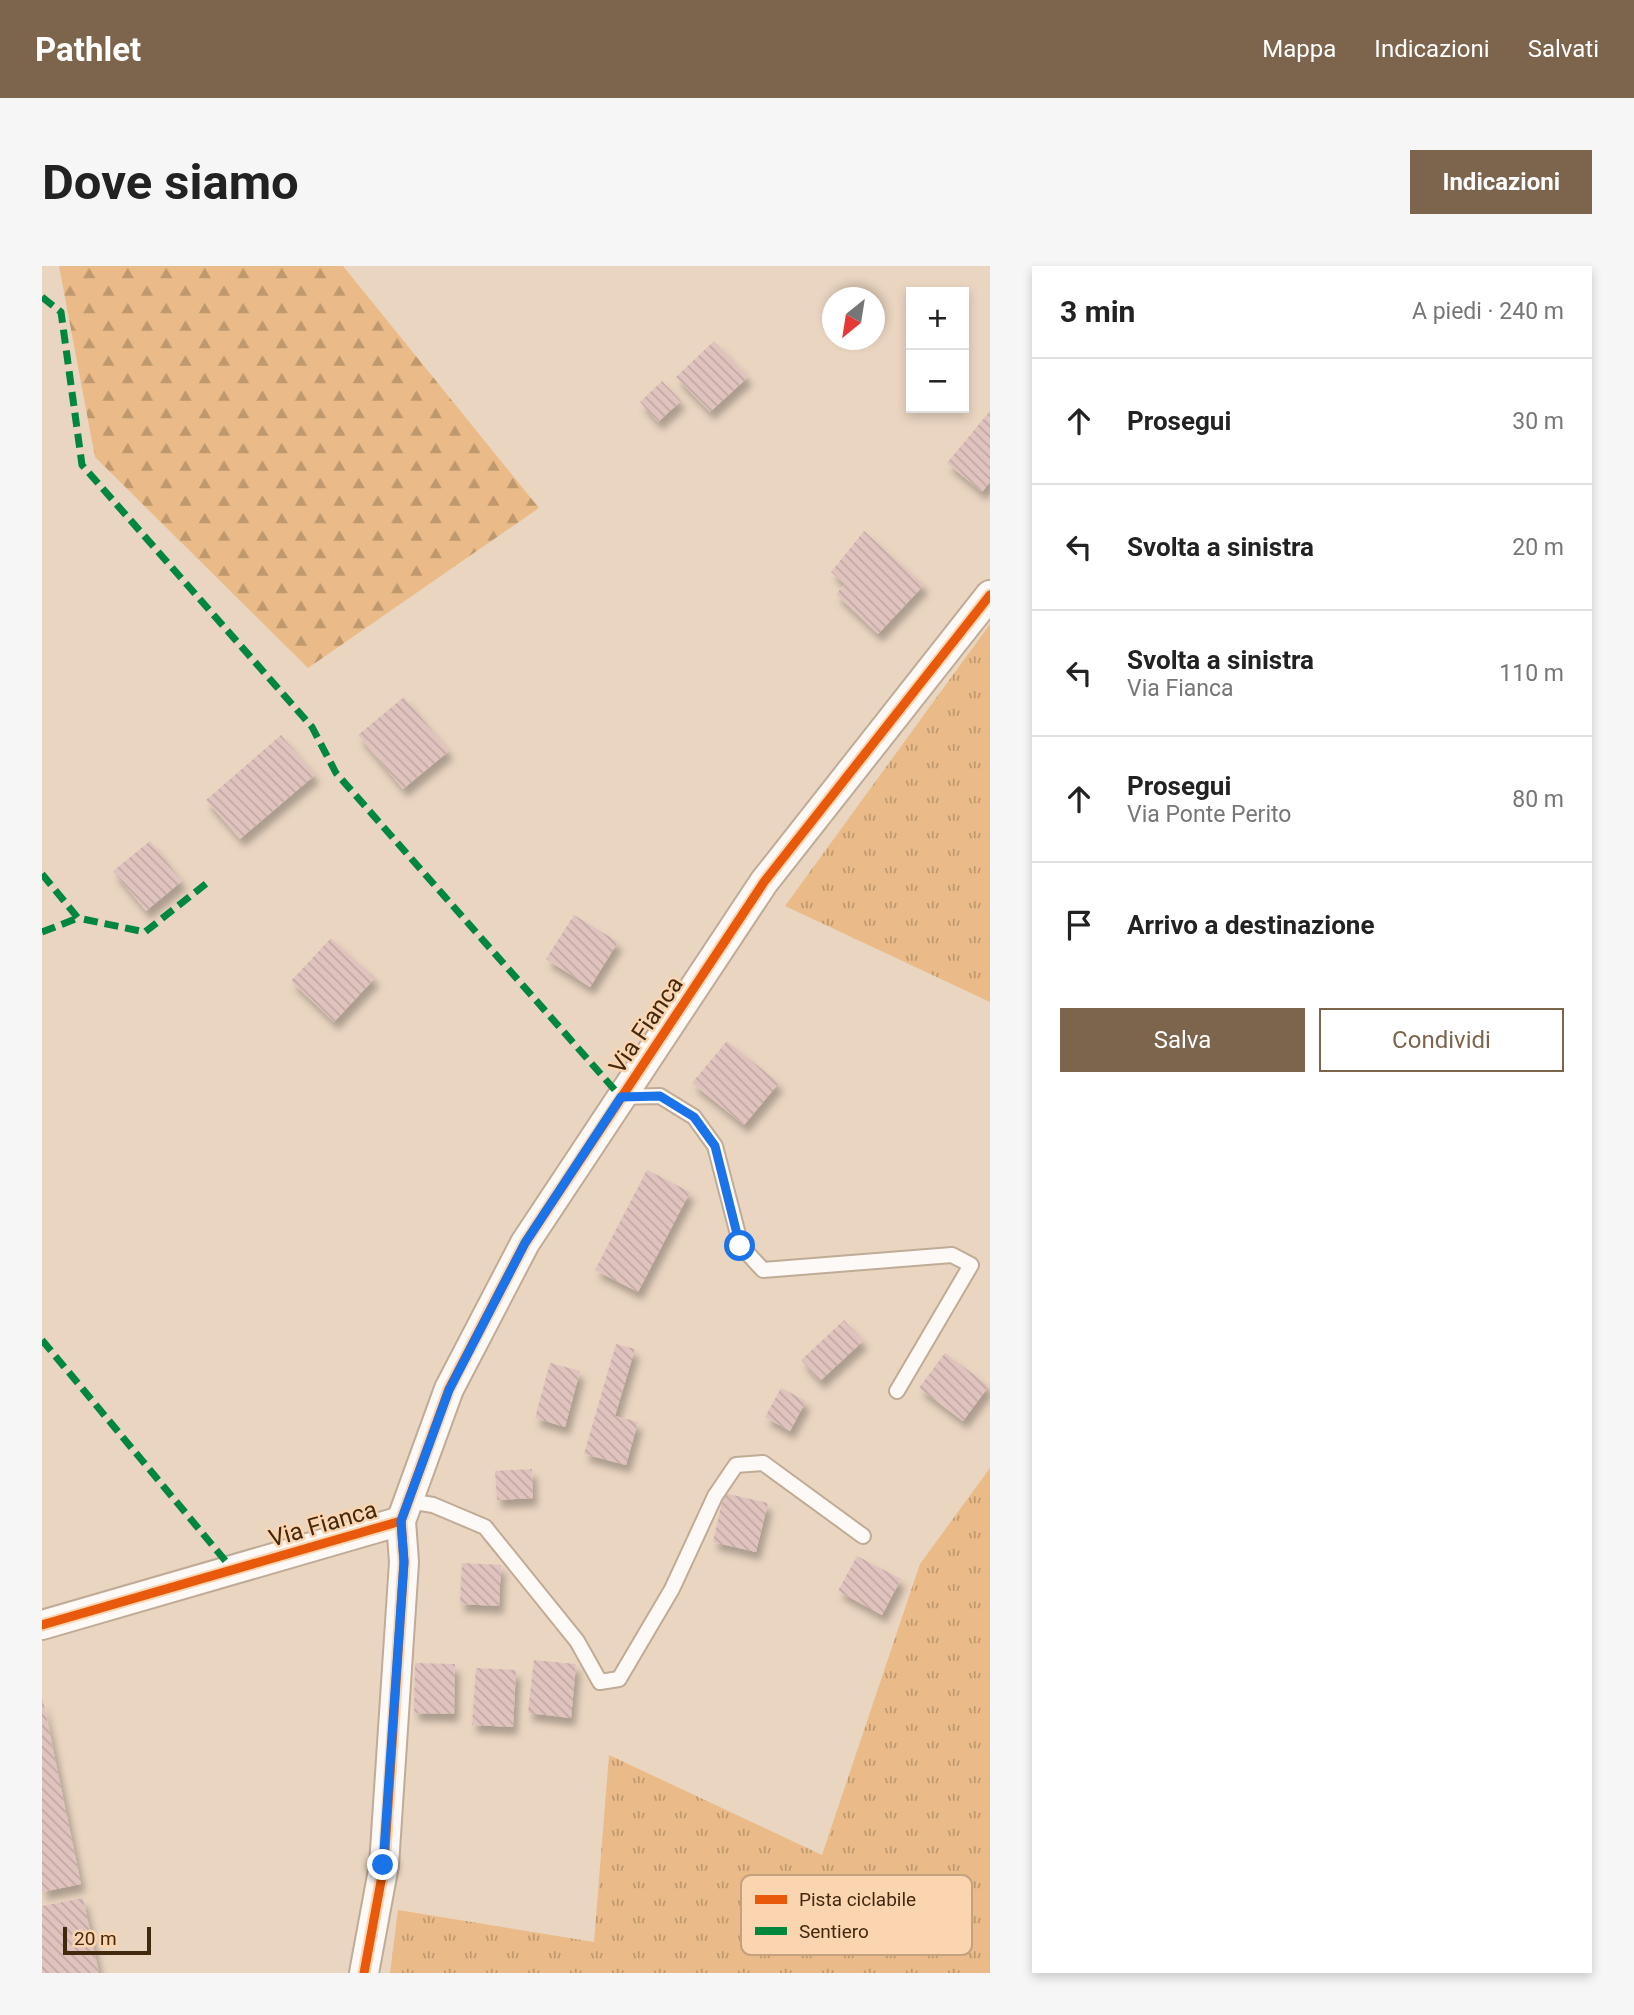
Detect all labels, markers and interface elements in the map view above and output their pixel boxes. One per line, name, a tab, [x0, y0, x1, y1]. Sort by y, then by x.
text: Pathlet	[35, 30, 141, 69]
text: Mappa	[1262, 35, 1336, 63]
text: Indicazioni	[1374, 35, 1490, 63]
text: Salvati	[1528, 35, 1599, 63]
button: Indicazioni	[1410, 150, 1592, 214]
text: Dove siamo	[42, 154, 299, 211]
north arrow	[822, 287, 885, 350]
map controls	[906, 287, 969, 413]
button: +	[906, 287, 969, 350]
text: 3 min	[1060, 294, 1135, 329]
text: A piedi · 240 m	[1412, 298, 1564, 325]
button: −	[906, 350, 969, 413]
icon: ahead	[1060, 402, 1098, 440]
text: Prosegui	[1127, 406, 1231, 436]
text: 30 m	[1512, 408, 1564, 435]
icon: left	[1060, 528, 1098, 566]
text: Svolta a sinistra	[1127, 532, 1314, 562]
text: 20 m	[1512, 534, 1564, 561]
text: Svolta a sinistra	[1127, 645, 1314, 675]
icon: left	[1060, 654, 1098, 692]
text: 110 m	[1499, 660, 1564, 687]
text: Via Fianca	[1127, 675, 1234, 702]
text: Prosegui	[1127, 771, 1231, 801]
icon: ahead	[1060, 780, 1098, 818]
text: 80 m	[1512, 786, 1564, 813]
text: Via Ponte Perito	[1127, 801, 1291, 828]
icon: arrive	[1060, 906, 1098, 944]
text: Arrivo a destinazione	[1127, 910, 1374, 940]
street label: Via Fianca	[603, 971, 689, 1079]
button: Salva	[1060, 1008, 1305, 1072]
button: Condividi	[1319, 1008, 1564, 1072]
route start	[724, 1230, 755, 1261]
street label: Via Fianca	[266, 1495, 380, 1553]
route end	[367, 1849, 398, 1880]
legend	[741, 1875, 972, 1955]
text: Pista ciclabile	[799, 1888, 916, 1911]
text: Sentiero	[799, 1920, 869, 1943]
scale bar	[63, 1924, 150, 1956]
text: 20 m	[74, 1927, 117, 1950]

